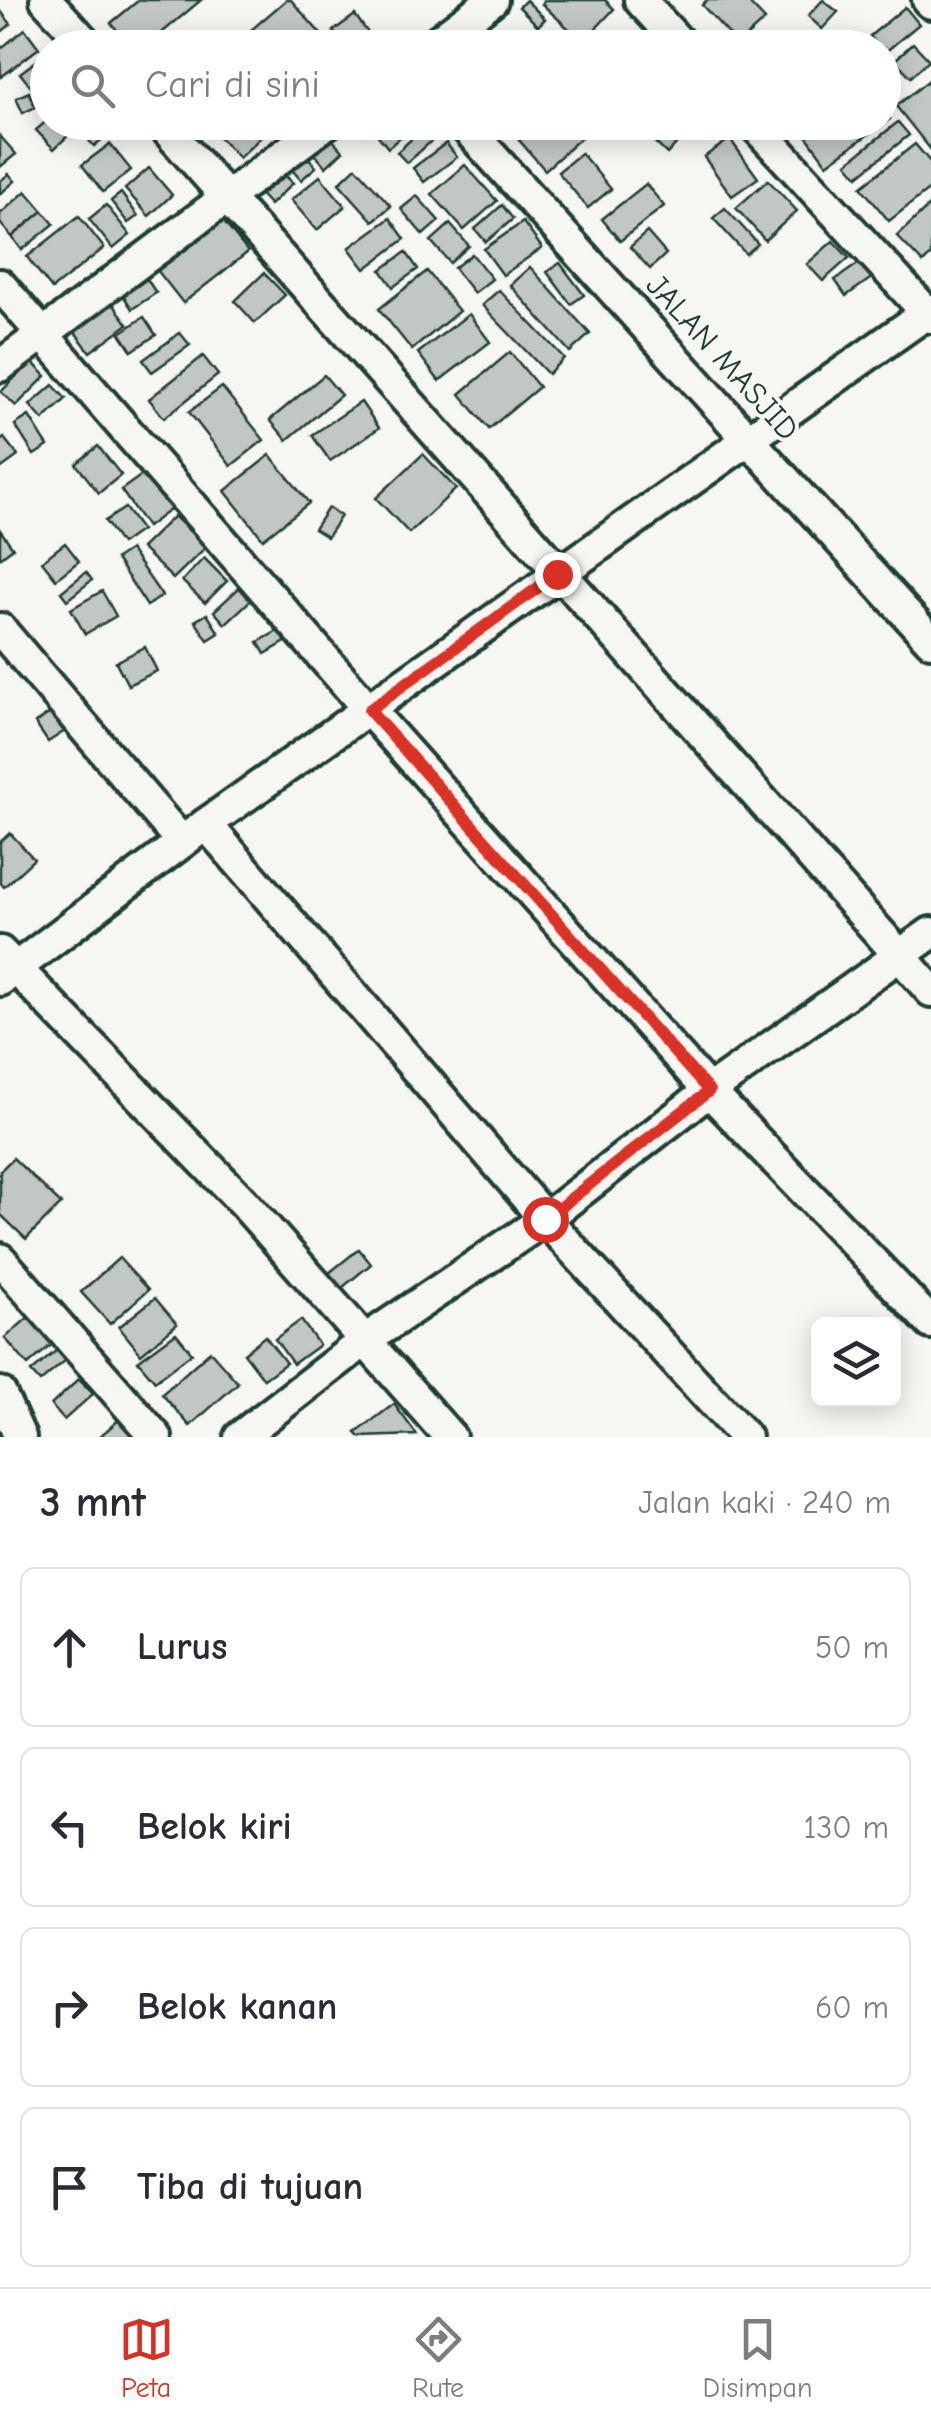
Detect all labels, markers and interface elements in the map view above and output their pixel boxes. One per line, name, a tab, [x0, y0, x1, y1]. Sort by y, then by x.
search box	[30, 30, 901, 140]
icon: search	[65, 58, 120, 113]
text: Cari di sini	[145, 63, 320, 107]
street label: JALAN MASJID	[639, 267, 807, 448]
route end	[535, 552, 581, 598]
route start	[523, 1197, 569, 1243]
map controls	[811, 1317, 901, 1407]
button: layers	[811, 1317, 901, 1407]
text: 3 mnt	[40, 1478, 146, 1527]
text: Jalan kaki · 240 m	[638, 1484, 891, 1521]
icon: ahead	[42, 1620, 97, 1675]
text: Lurus	[137, 1625, 227, 1669]
text: 50 m	[815, 1629, 889, 1666]
icon: left	[42, 1800, 97, 1855]
text: Belok kiri	[137, 1805, 292, 1849]
text: 130 m	[803, 1809, 889, 1846]
icon: right	[42, 1980, 97, 2035]
text: Belok kanan	[137, 1985, 337, 2029]
text: 60 m	[815, 1989, 889, 2026]
icon: arrive	[42, 2160, 97, 2215]
text: Tiba di tujuan	[137, 2165, 363, 2209]
tab: Peta	[119, 2312, 174, 2404]
tab: Rute	[411, 2312, 466, 2404]
tab: Disimpan	[703, 2312, 812, 2404]

